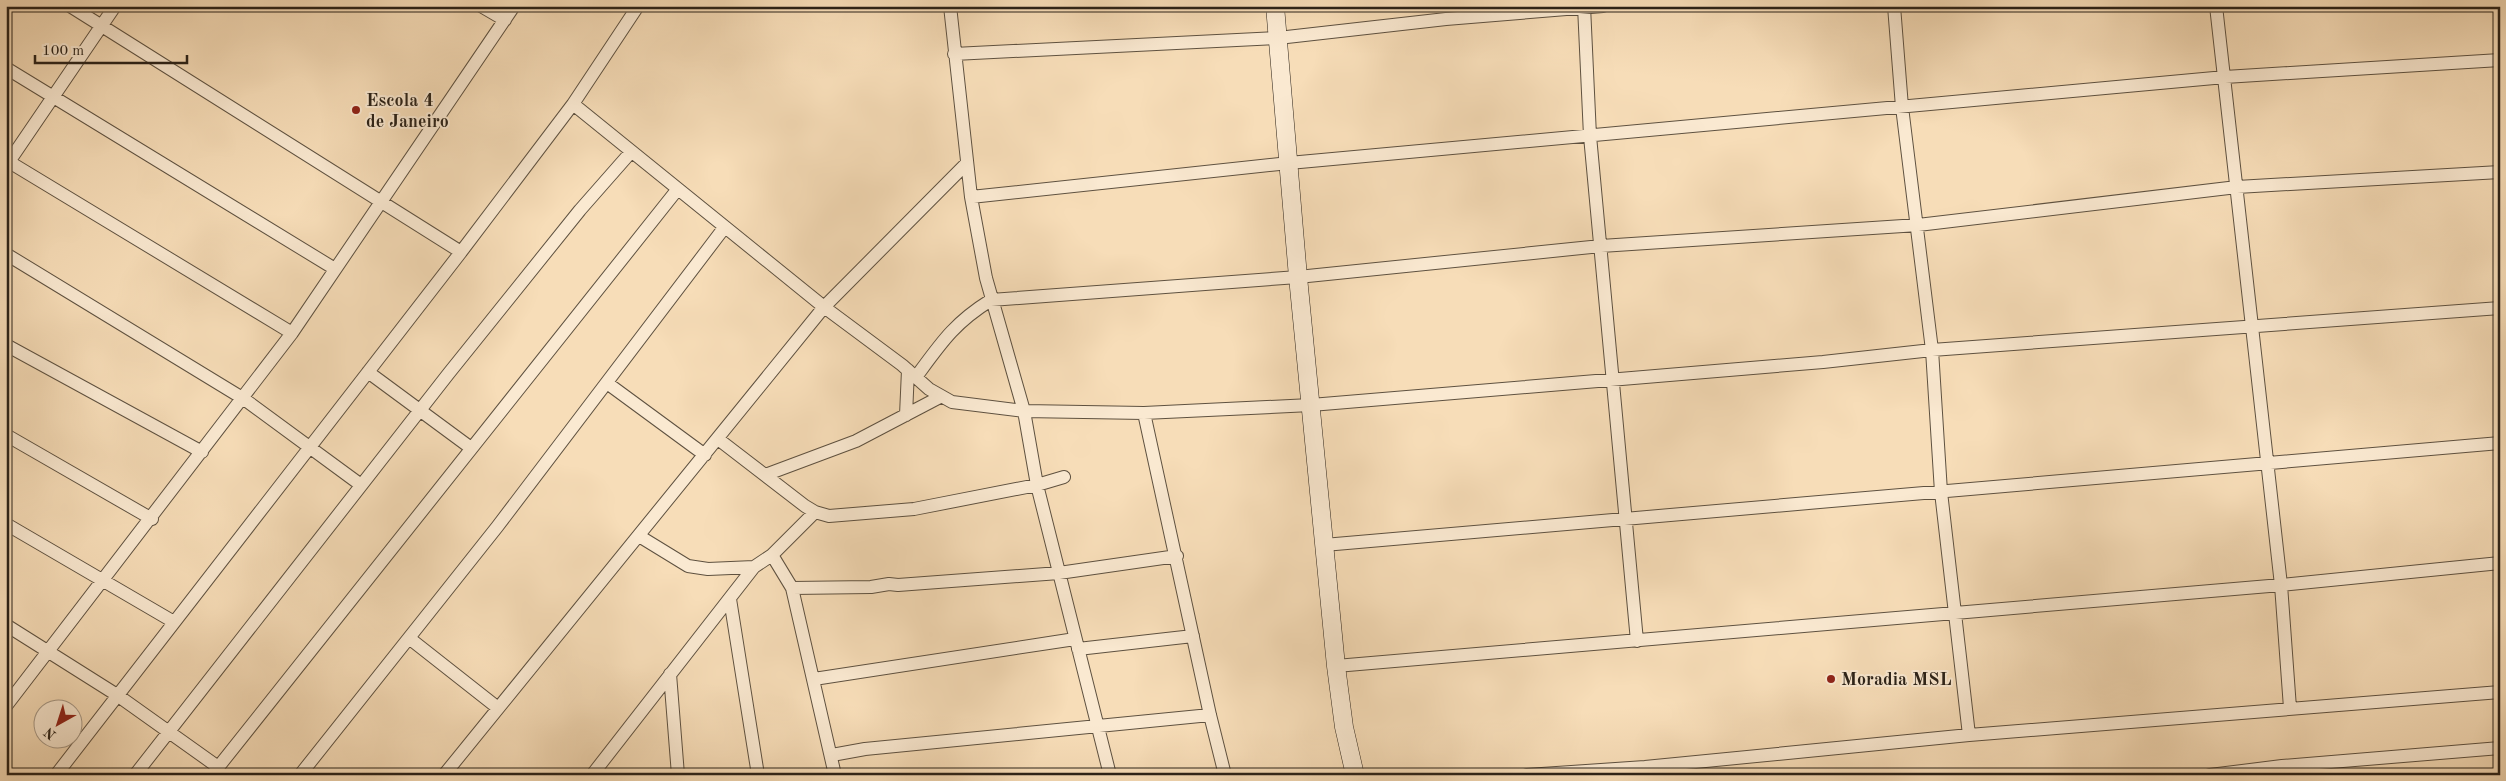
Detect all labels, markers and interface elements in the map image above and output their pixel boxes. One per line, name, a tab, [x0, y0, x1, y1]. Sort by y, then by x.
scale bar	[35, 32, 188, 64]
text: 100 m	[42, 44, 84, 59]
place label: Escola 4 de Janeiro	[366, 92, 449, 131]
marker: Escola 4 de Janeiro	[350, 104, 362, 116]
place label: Moradia MSL	[1841, 671, 1951, 689]
marker: Moradia MSL	[1825, 673, 1837, 685]
north arrow	[32, 698, 82, 748]
text: N	[42, 724, 59, 742]

